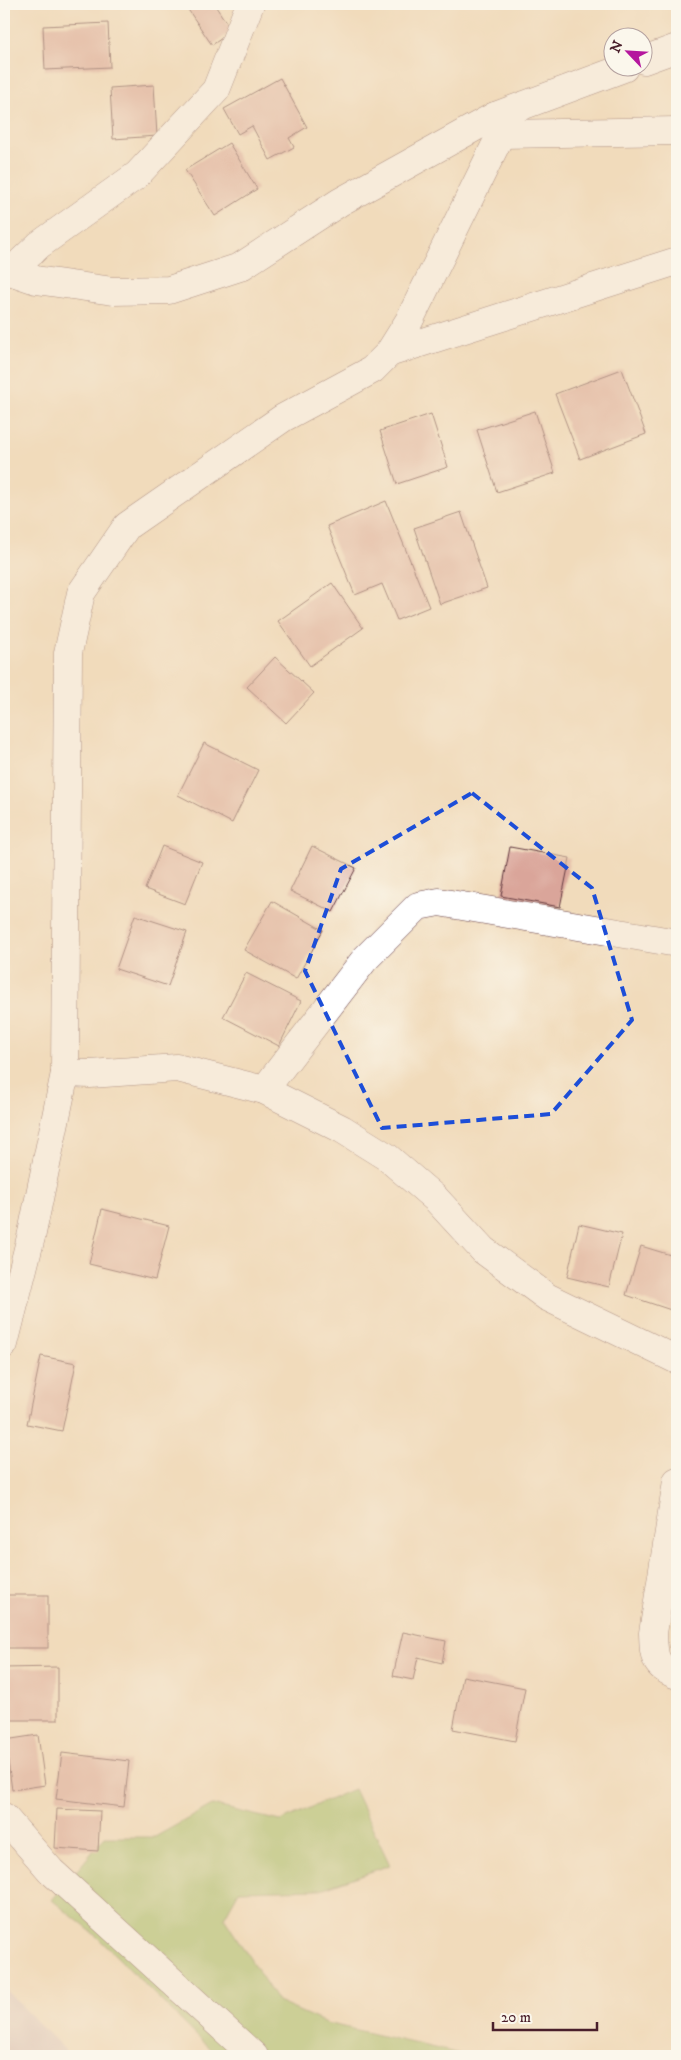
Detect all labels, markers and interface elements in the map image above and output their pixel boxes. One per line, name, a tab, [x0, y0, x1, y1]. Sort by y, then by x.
north arrow	[604, 28, 654, 78]
text: N	[607, 37, 628, 56]
scale bar	[493, 2000, 597, 2032]
text: 20 m	[501, 2008, 531, 2027]

